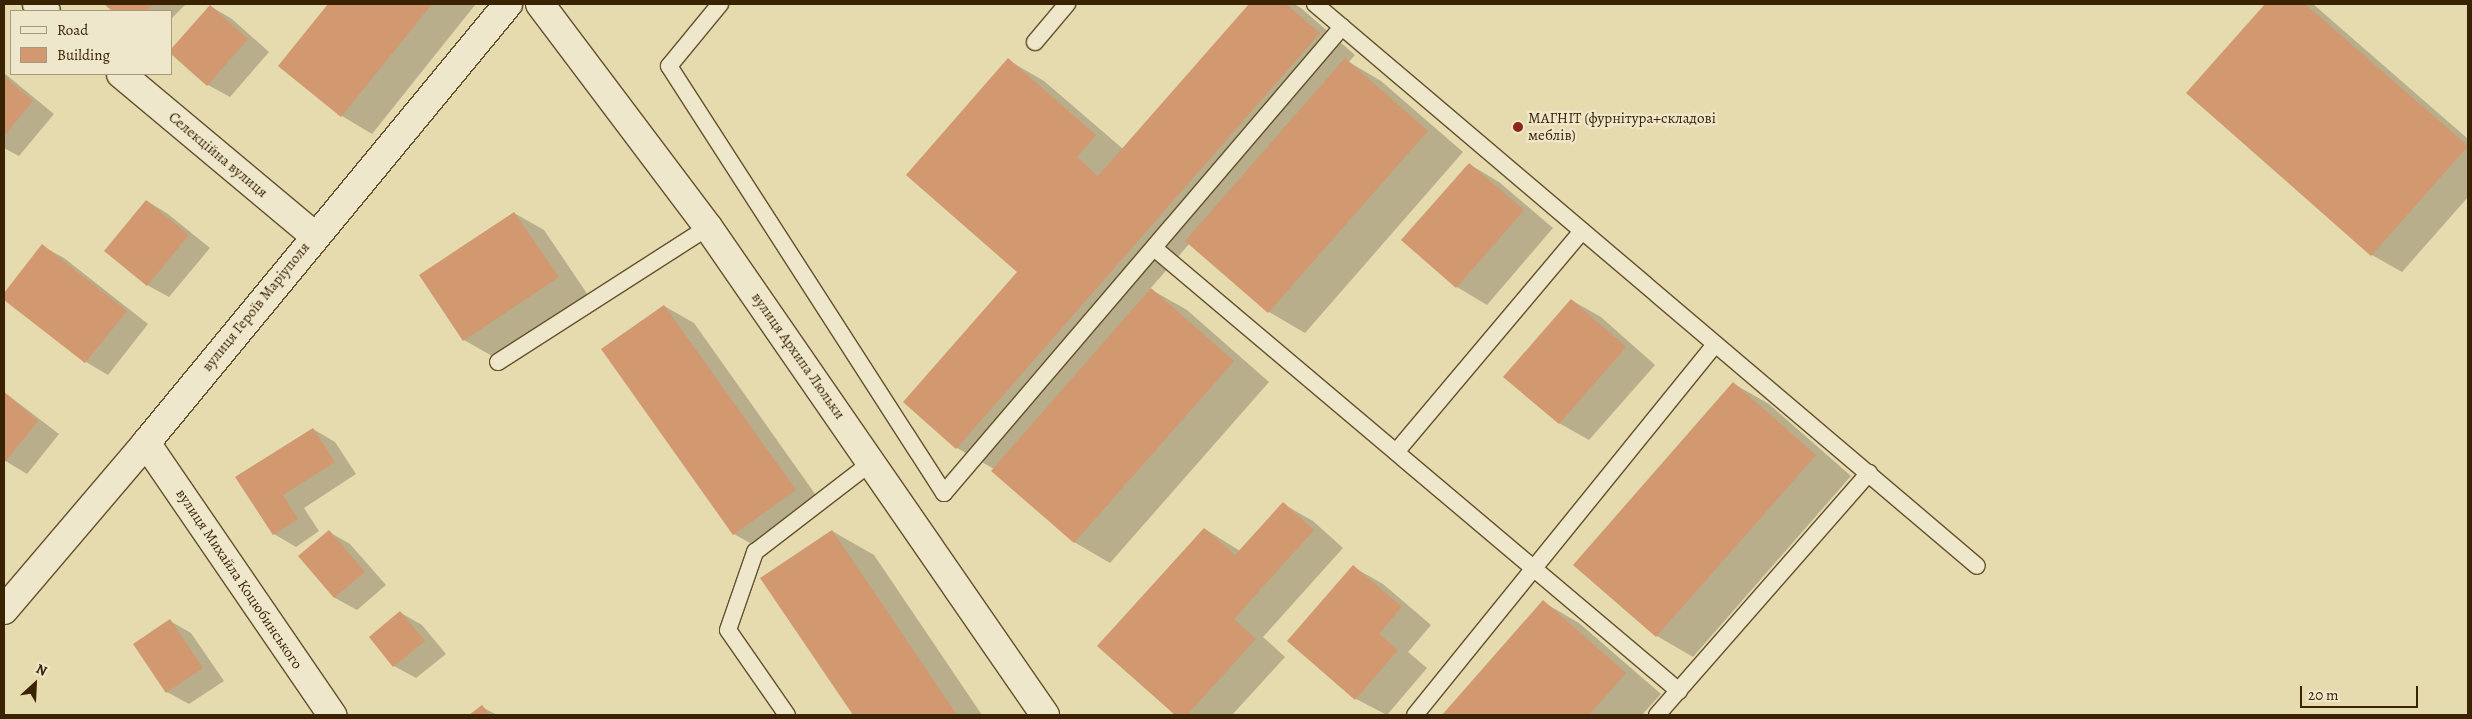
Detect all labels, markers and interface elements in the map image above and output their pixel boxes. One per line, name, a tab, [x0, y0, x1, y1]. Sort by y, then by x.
legend	[10, 10, 172, 75]
text: Road	[57, 20, 88, 40]
text: Building	[57, 45, 110, 65]
street label: Селекційна вулиця	[165, 108, 271, 202]
place label: МАГНІТ (фурнітура+складові меблів)	[1528, 109, 1716, 144]
marker: МАГНІТ (фурнітура+складові меблів)	[1512, 121, 1524, 133]
street label: вулиця Героїв Маріуполя	[198, 239, 314, 375]
street label: вулиця Архипа Люльки	[747, 289, 849, 423]
street label: вулиця Михайла Коцюбинського	[172, 485, 306, 673]
north arrow	[10, 659, 60, 709]
text: N	[33, 659, 50, 681]
scale bar	[2302, 676, 2420, 708]
text: 20 m	[2308, 685, 2339, 705]

